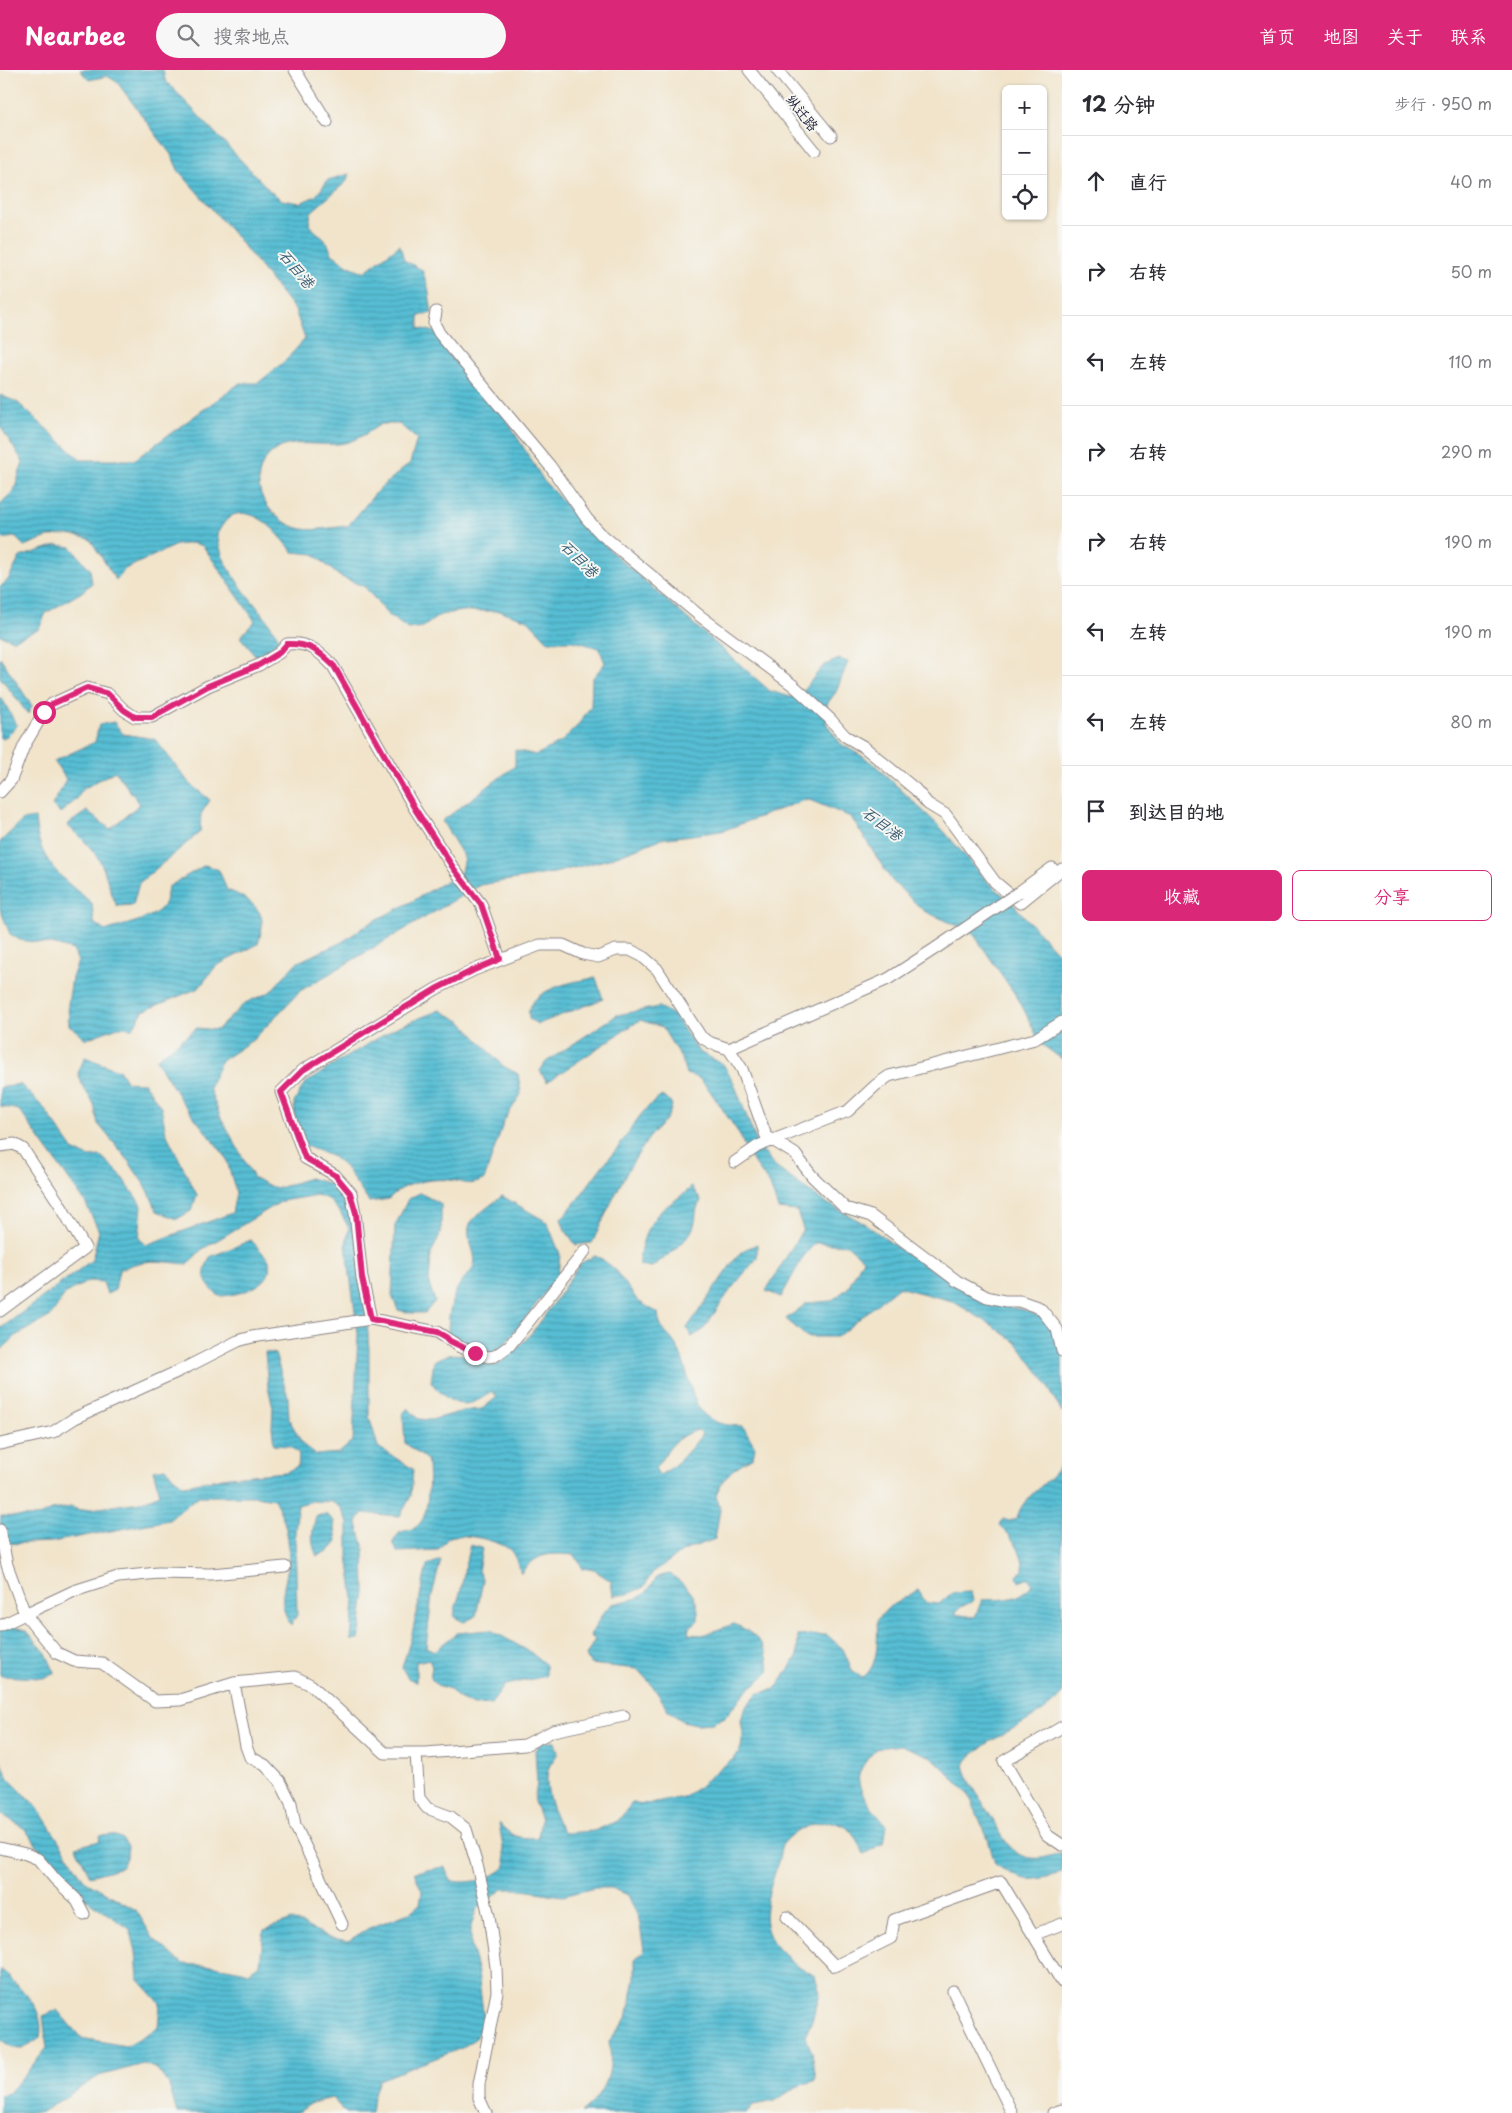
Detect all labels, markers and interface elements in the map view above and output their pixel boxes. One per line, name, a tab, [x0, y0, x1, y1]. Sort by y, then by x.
search box	[156, 13, 506, 58]
text: Nearbee	[25, 17, 126, 53]
icon: search	[174, 21, 202, 49]
text: 搜索地点	[214, 21, 290, 49]
text: 首页	[1259, 22, 1295, 49]
text: 地图	[1323, 22, 1359, 49]
text: 关于	[1387, 22, 1423, 49]
text: 联系	[1451, 22, 1487, 49]
map controls	[1002, 85, 1047, 220]
button: +	[1002, 85, 1047, 130]
text: 12 分钟	[1082, 87, 1156, 119]
street label: 纵迁路	[781, 90, 824, 136]
text: 步行 · 950 m	[1394, 91, 1492, 115]
button: −	[1002, 130, 1047, 175]
icon: ahead	[1082, 167, 1110, 195]
text: 直行	[1129, 167, 1167, 195]
text: 40 m	[1450, 169, 1492, 193]
button: locate	[1002, 175, 1047, 220]
water label: 石目港	[274, 243, 322, 294]
icon: right	[1082, 257, 1110, 285]
text: 右转	[1129, 257, 1167, 285]
text: 50 m	[1451, 259, 1492, 283]
icon: left	[1082, 347, 1110, 375]
text: 左转	[1129, 347, 1167, 375]
text: 110 m	[1449, 349, 1492, 373]
icon: right	[1082, 437, 1110, 465]
text: 右转	[1129, 437, 1167, 465]
text: 290 m	[1441, 439, 1492, 463]
icon: right	[1082, 527, 1110, 555]
text: 右转	[1129, 527, 1167, 555]
text: 190 m	[1444, 529, 1492, 553]
water label: 石目港	[556, 534, 606, 583]
icon: left	[1082, 617, 1110, 645]
text: 左转	[1129, 617, 1167, 645]
text: 190 m	[1444, 619, 1492, 643]
route start	[33, 701, 56, 724]
icon: left	[1082, 707, 1110, 735]
text: 左转	[1129, 707, 1167, 735]
text: 80 m	[1450, 709, 1492, 733]
icon: arrive	[1082, 797, 1110, 825]
text: 到达目的地	[1129, 797, 1224, 825]
water label: 石目港	[858, 800, 909, 847]
button: 收藏	[1082, 870, 1282, 921]
button: 分享	[1292, 870, 1492, 921]
route end	[464, 1342, 487, 1365]

